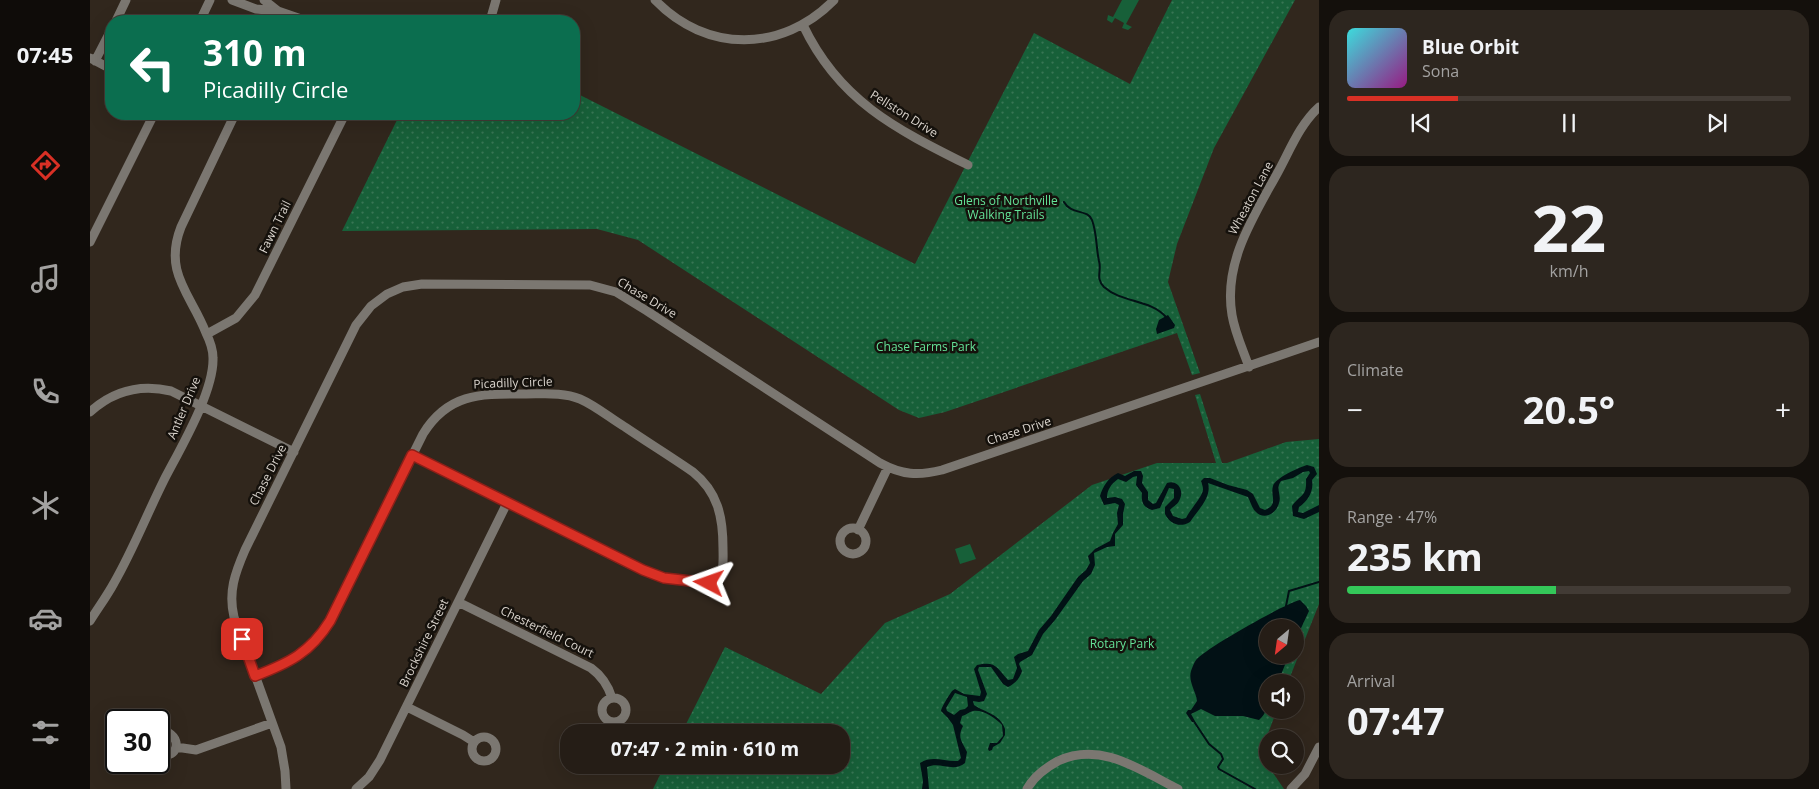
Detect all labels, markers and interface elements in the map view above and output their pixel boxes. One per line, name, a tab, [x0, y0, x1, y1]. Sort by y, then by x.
text: 310 m	[203, 29, 307, 76]
text: Blue Orbit	[1422, 34, 1519, 60]
icon: left	[120, 35, 185, 100]
text: 07:45	[17, 39, 73, 69]
text: Sona	[1422, 60, 1459, 82]
text: Picadilly Circle	[203, 74, 348, 104]
street label: Pellston Drive	[867, 86, 942, 141]
icon: previous	[1407, 109, 1435, 137]
icon: pause	[1555, 109, 1583, 137]
icon: next	[1703, 109, 1731, 137]
icon: directions	[28, 148, 63, 183]
street label: Wheaton Lane	[1224, 158, 1277, 237]
text: 22	[1532, 183, 1606, 271]
park label: Glens of Northville Walking Trails	[954, 192, 1058, 223]
street label: Fawn Trail	[254, 197, 295, 256]
text: km/h	[1550, 260, 1588, 282]
icon: music	[28, 261, 63, 296]
street label: Chase Drive	[614, 273, 680, 322]
park label: Chase Farms Park	[876, 338, 977, 355]
text: Climate	[1347, 359, 1404, 381]
street label: Picadilly Circle	[473, 373, 553, 392]
icon: phone	[28, 374, 63, 409]
street label: Antler Drive	[163, 374, 204, 442]
text: 20.5°	[1523, 383, 1615, 435]
text: −	[1347, 390, 1363, 428]
text: +	[1775, 390, 1791, 428]
street label: Chase Drive	[985, 412, 1053, 449]
street label: Chase Drive	[245, 441, 290, 508]
icon: climate	[28, 488, 63, 523]
text: Range · 47%	[1347, 506, 1437, 528]
text: 235 km	[1347, 530, 1483, 582]
position arrow	[682, 556, 734, 608]
street label: Brockshire Street	[395, 596, 452, 690]
icon: car	[28, 601, 63, 636]
street label: Chesterfield Court	[498, 602, 597, 662]
pin	[221, 618, 263, 660]
north arrow	[1259, 619, 1304, 664]
map controls	[1259, 619, 1304, 774]
icon: arrive	[228, 625, 256, 653]
park label: Rotary Park	[1090, 635, 1155, 652]
text: Arrival	[1347, 670, 1395, 692]
button: sound	[1259, 674, 1304, 719]
text: 07:47	[1347, 694, 1445, 746]
speed limit sign: 30	[105, 709, 170, 774]
icon: filters	[28, 715, 63, 750]
button: search	[1259, 729, 1304, 774]
text: 07:47 · 2 min · 610 m	[611, 736, 799, 762]

